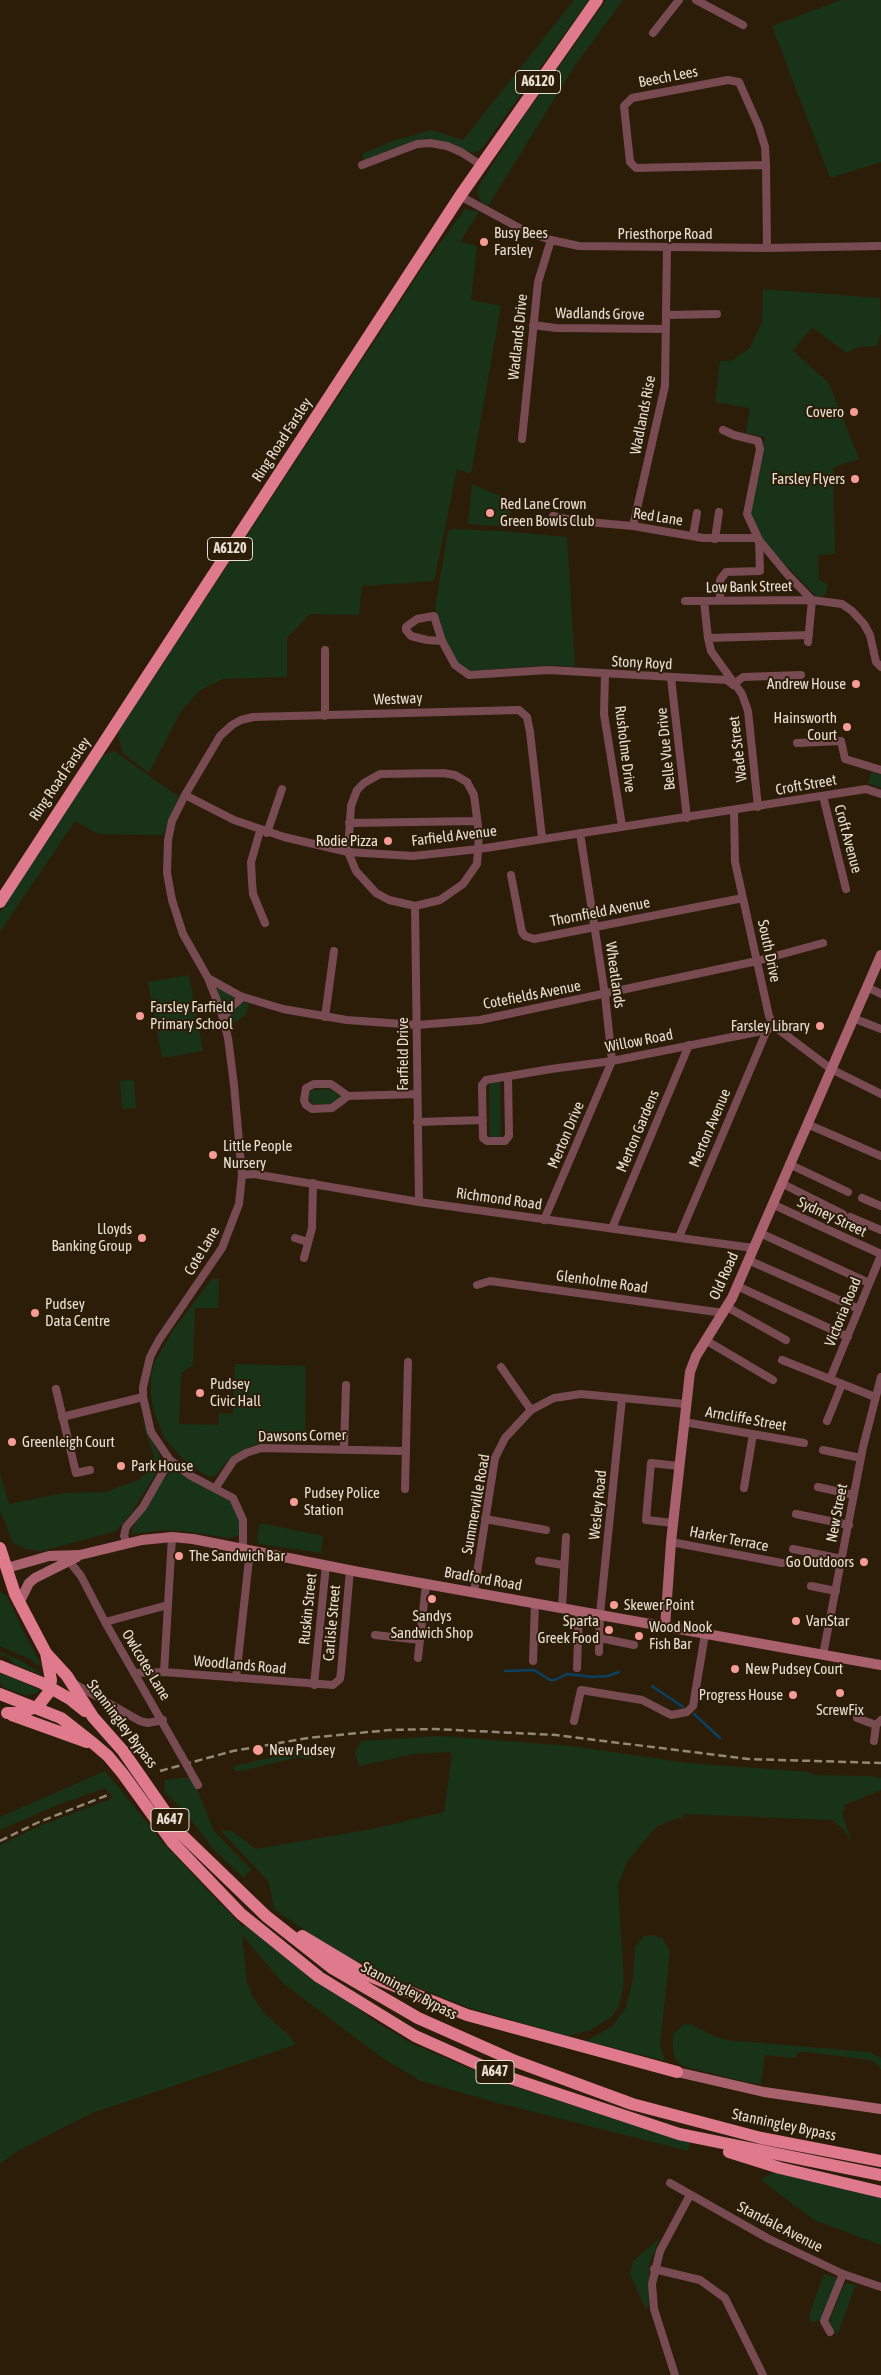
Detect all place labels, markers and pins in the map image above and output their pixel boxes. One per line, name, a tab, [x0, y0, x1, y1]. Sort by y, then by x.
place label: Busy Bees Farsley	[494, 224, 548, 259]
marker: Busy Bees Farsley	[478, 236, 490, 248]
place label: Covero	[806, 403, 844, 421]
marker: Covero	[848, 406, 860, 418]
place label: Farsley Flyers	[771, 470, 845, 488]
marker: Farsley Flyers	[849, 473, 861, 485]
place label: Red Lane Crown Green Bowls Club	[500, 495, 595, 530]
marker: Red Lane Crown Green Bowls Club	[484, 507, 496, 519]
place label: Andrew House	[767, 675, 846, 693]
marker: Andrew House	[850, 678, 862, 690]
place label: Hainsworth Court	[774, 709, 837, 744]
marker: Hainsworth Court	[841, 721, 853, 733]
place label: Rodie Pizza	[316, 832, 378, 850]
marker: Rodie Pizza	[382, 835, 394, 847]
place label: Farsley Farfield Primary School	[150, 998, 233, 1033]
marker: Farsley Farfield Primary School	[134, 1010, 146, 1022]
place label: Farsley Library	[731, 1017, 810, 1035]
marker: Farsley Library	[814, 1020, 826, 1032]
place label: Little People Nursery	[223, 1137, 292, 1172]
marker: Little People Nursery	[207, 1149, 219, 1161]
place label: Lloyds Banking Group	[51, 1220, 132, 1255]
marker: Lloyds Banking Group	[136, 1232, 148, 1244]
place label: Pudsey Data Centre	[45, 1295, 110, 1330]
marker: Pudsey Data Centre	[29, 1307, 41, 1319]
place label: Pudsey Civic Hall	[210, 1375, 261, 1410]
marker: Pudsey Civic Hall	[194, 1387, 206, 1399]
place label: Greenleigh Court	[22, 1433, 115, 1451]
marker: Greenleigh Court	[6, 1436, 18, 1448]
place label: Park House	[131, 1457, 193, 1475]
marker: Park House	[115, 1460, 127, 1472]
place label: Pudsey Police Station	[304, 1484, 380, 1519]
marker: Pudsey Police Station	[288, 1496, 300, 1508]
place label: The Sandwich Bar	[189, 1547, 285, 1565]
marker: The Sandwich Bar	[173, 1550, 185, 1562]
place label: Go Outdoors	[786, 1553, 854, 1571]
marker: Go Outdoors	[858, 1556, 870, 1568]
marker: Sandys Sandwich Shop	[426, 1593, 438, 1605]
place label: Skewer Point	[624, 1596, 695, 1614]
marker: Skewer Point	[608, 1599, 620, 1611]
place label: Sandys Sandwich Shop	[391, 1607, 473, 1642]
place label: Sparta Greek Food	[537, 1612, 599, 1647]
place label: VanStar	[806, 1612, 849, 1630]
marker: VanStar	[790, 1615, 802, 1627]
place label: Wood Nook Fish Bar	[649, 1618, 712, 1653]
marker: Sparta Greek Food	[603, 1624, 615, 1636]
marker: Wood Nook Fish Bar	[633, 1630, 645, 1642]
place label: New Pudsey Court	[745, 1660, 843, 1678]
marker: New Pudsey Court	[729, 1663, 741, 1675]
place label: Progress House	[699, 1686, 783, 1704]
marker: ScrewFix	[834, 1687, 846, 1699]
marker: Progress House	[787, 1689, 799, 1701]
place label: ScrewFix	[816, 1701, 864, 1719]
place label: New Pudsey	[269, 1741, 335, 1759]
marker: New Pudsey	[251, 1743, 265, 1757]

